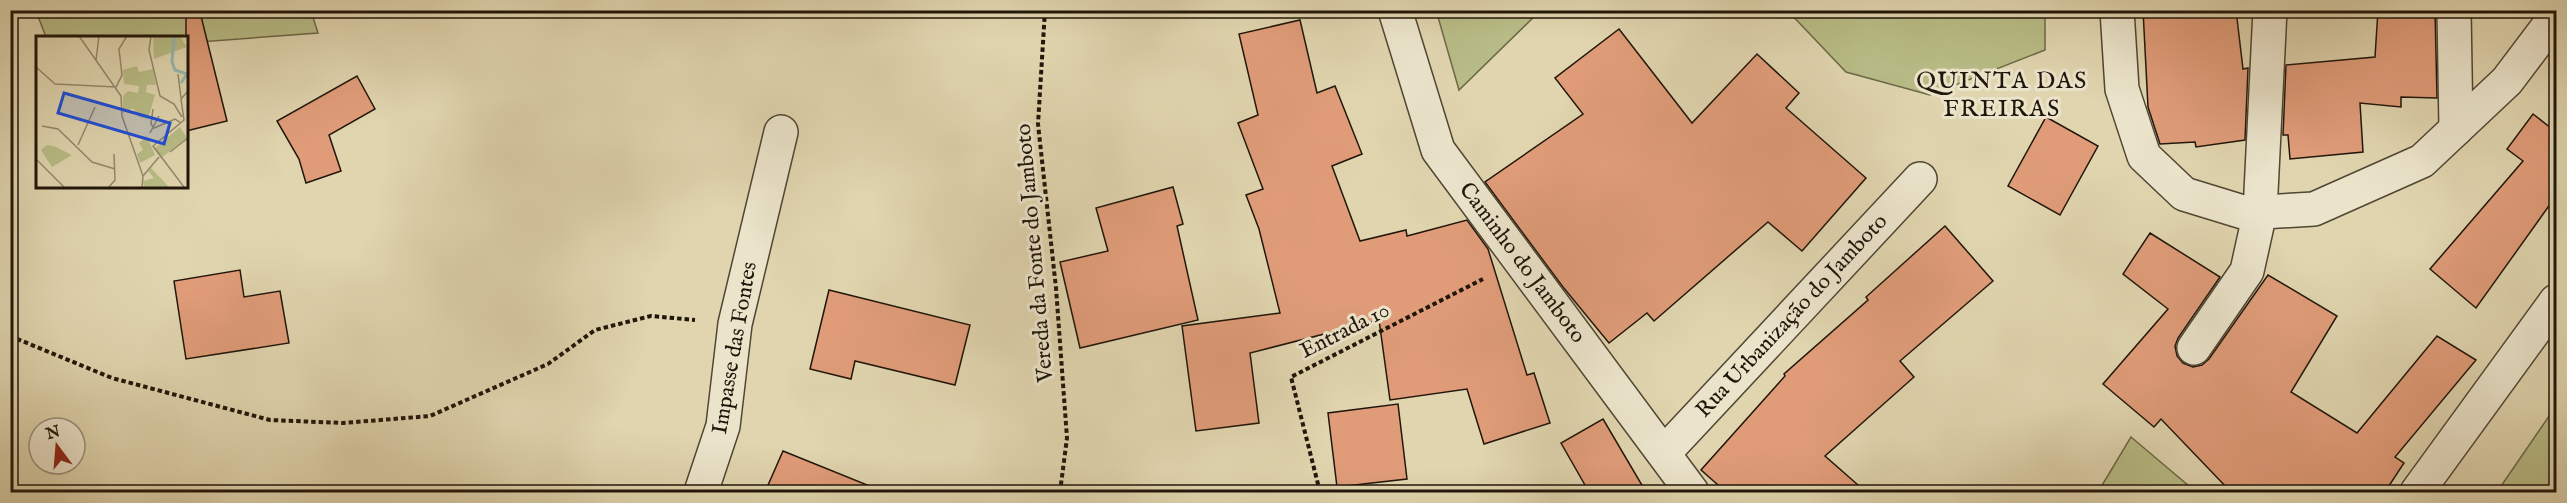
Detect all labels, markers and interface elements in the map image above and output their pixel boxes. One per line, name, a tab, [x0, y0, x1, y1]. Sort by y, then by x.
inset map	[36, 36, 188, 188]
district label: QUINTA DAS FREIRAS	[1916, 66, 2088, 125]
street label: Vereda da Fonte do Jamboto	[1010, 122, 1060, 384]
street label: Caminho do Jamboto	[1452, 177, 1592, 349]
street label: Rua Urbanização do Jamboto	[1690, 208, 1894, 424]
street label: Impasse das Fontes	[706, 260, 764, 436]
street label: Entrada 10	[1295, 297, 1395, 365]
north arrow	[27, 416, 87, 476]
text: N	[43, 422, 63, 445]

